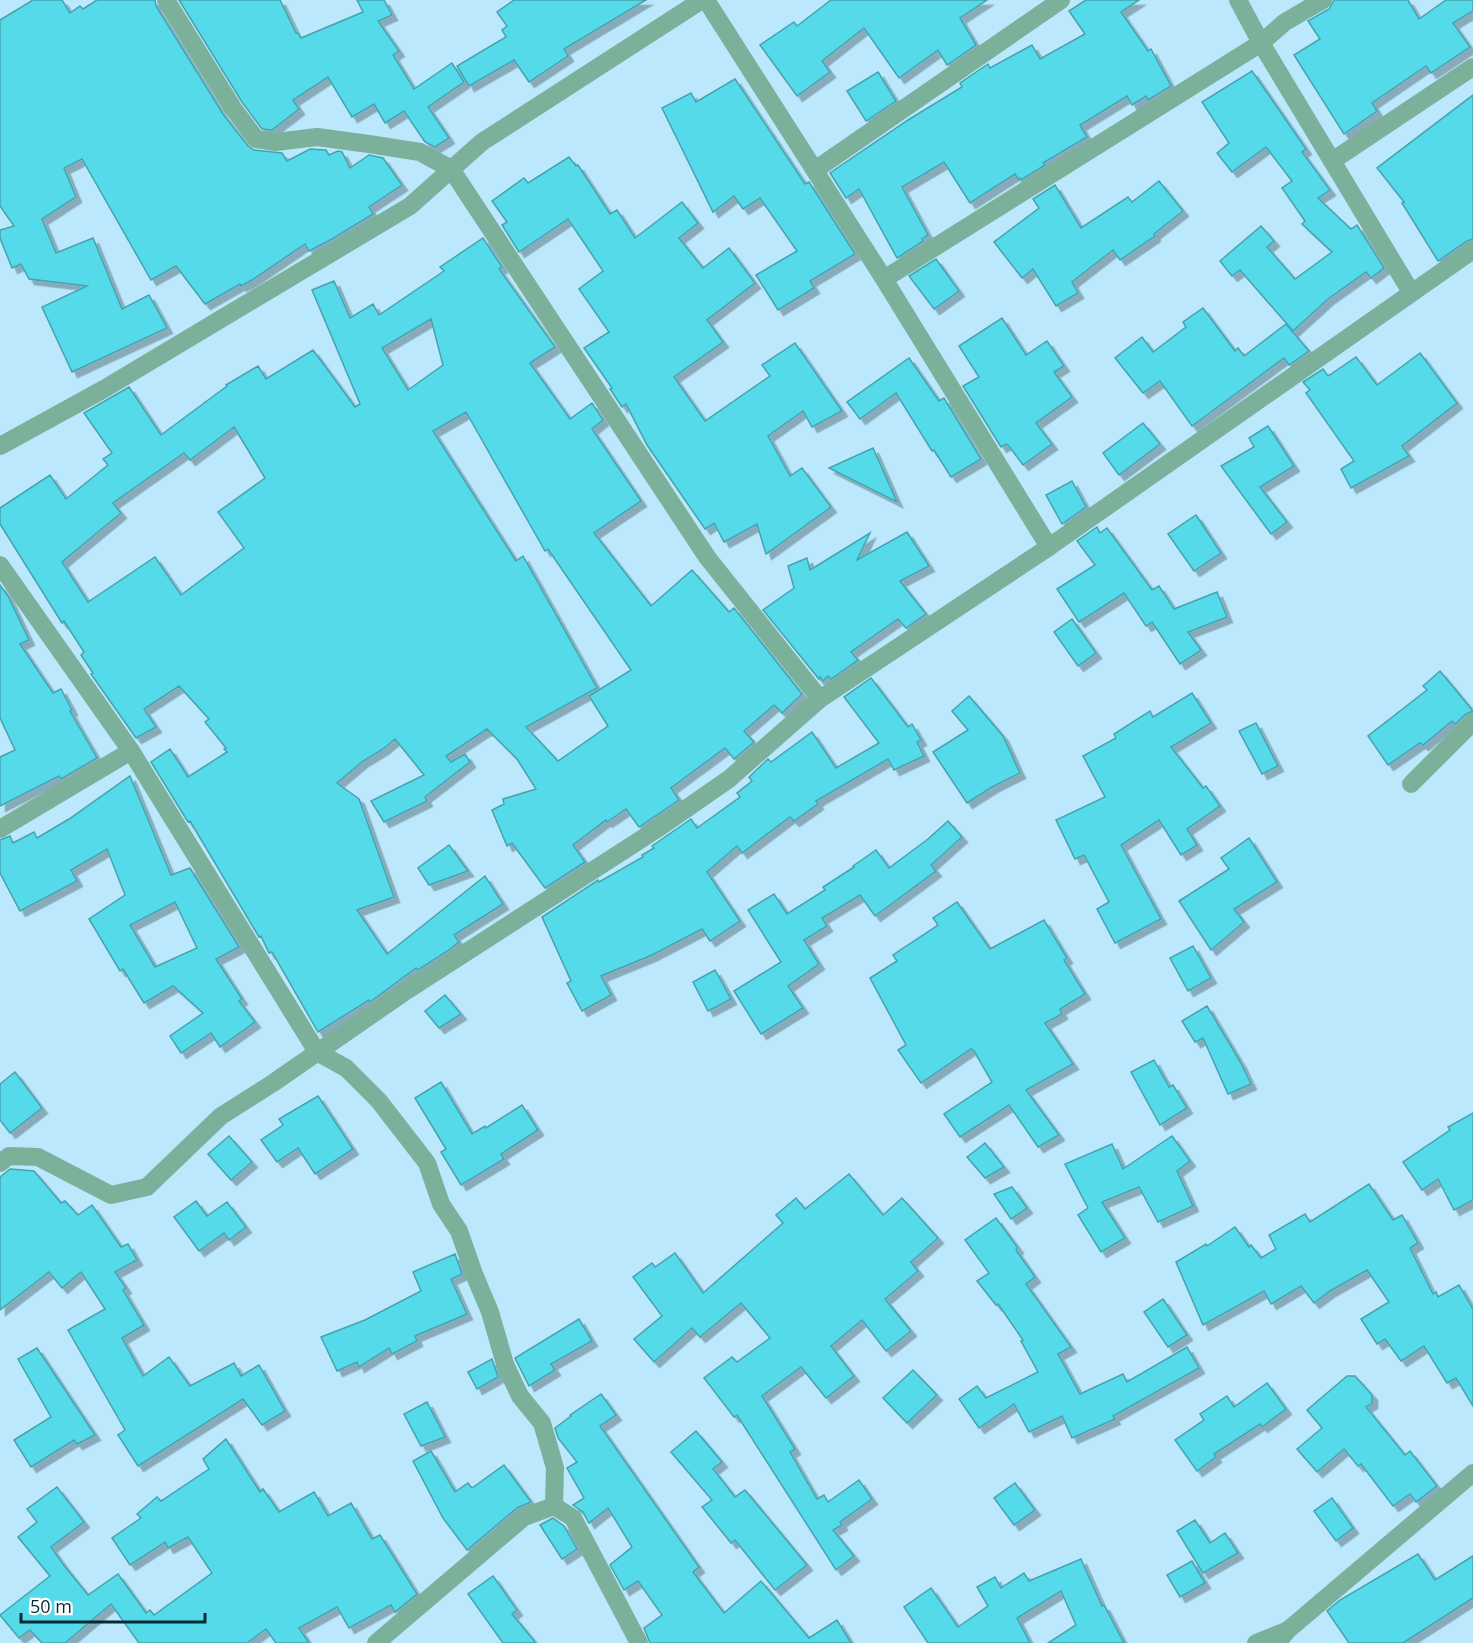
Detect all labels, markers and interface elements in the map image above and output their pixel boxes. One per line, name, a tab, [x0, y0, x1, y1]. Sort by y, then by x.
scale bar	[21, 1586, 206, 1624]
text: 50 m	[30, 1594, 72, 1618]

